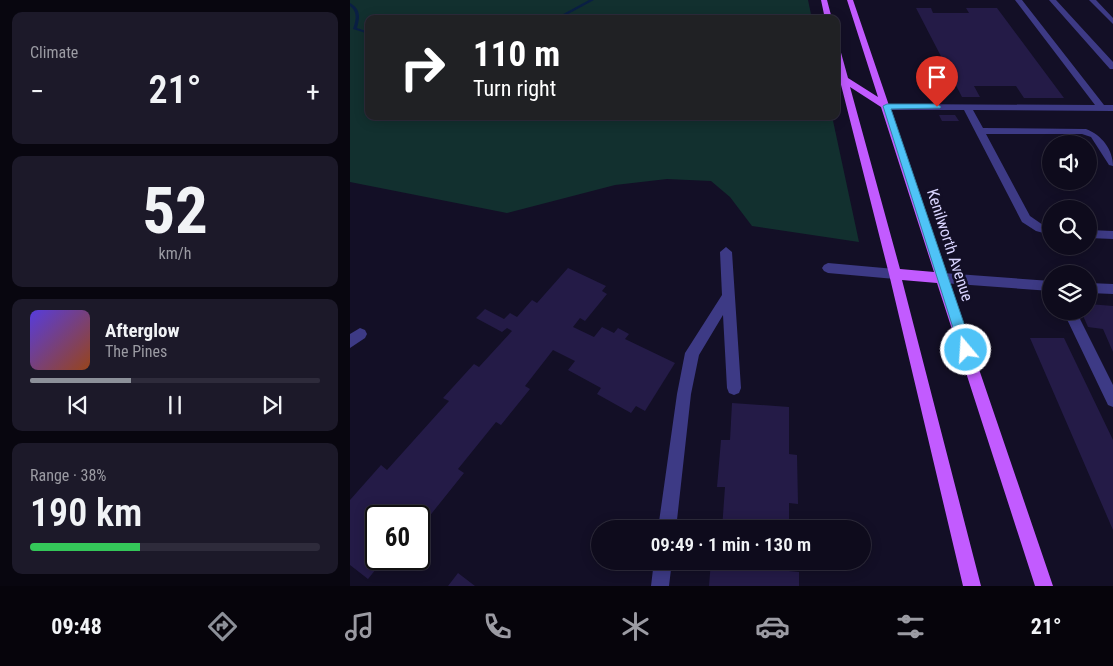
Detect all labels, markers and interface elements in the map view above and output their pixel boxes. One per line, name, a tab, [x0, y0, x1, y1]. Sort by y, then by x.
text: 110 m	[473, 34, 560, 75]
icon: right	[390, 35, 455, 100]
text: Climate	[30, 43, 78, 62]
pin	[916, 56, 958, 107]
icon: arrive	[923, 63, 951, 91]
text: 21°	[149, 68, 201, 112]
text: −	[30, 75, 44, 108]
text: +	[306, 75, 320, 108]
text: Turn right	[473, 76, 556, 101]
map controls	[1042, 135, 1097, 320]
button: sound	[1042, 135, 1097, 190]
text: 52	[142, 173, 208, 249]
street label: Kenilworth Avenue	[923, 186, 977, 304]
button: search	[1042, 200, 1097, 255]
text: km/h	[159, 244, 191, 263]
button: layers	[1042, 265, 1097, 320]
text: Afterglow	[105, 319, 179, 342]
position arrow	[939, 323, 991, 375]
text: The Pines	[105, 342, 167, 361]
icon: previous	[64, 391, 92, 419]
icon: pause	[161, 391, 189, 419]
icon: next	[258, 391, 286, 419]
text: Range · 38%	[30, 466, 106, 485]
text: 190 km	[30, 491, 142, 535]
speed limit sign: 60	[365, 505, 430, 570]
text: 09:49 · 1 min · 130 m	[651, 533, 811, 556]
icon: directions	[205, 609, 240, 644]
icon: music	[342, 609, 377, 644]
icon: phone	[480, 609, 515, 644]
icon: climate	[618, 609, 653, 644]
icon: car	[755, 609, 790, 644]
icon: filters	[893, 609, 928, 644]
text: 09:48	[51, 614, 102, 639]
text: 21°	[1031, 614, 1062, 639]

